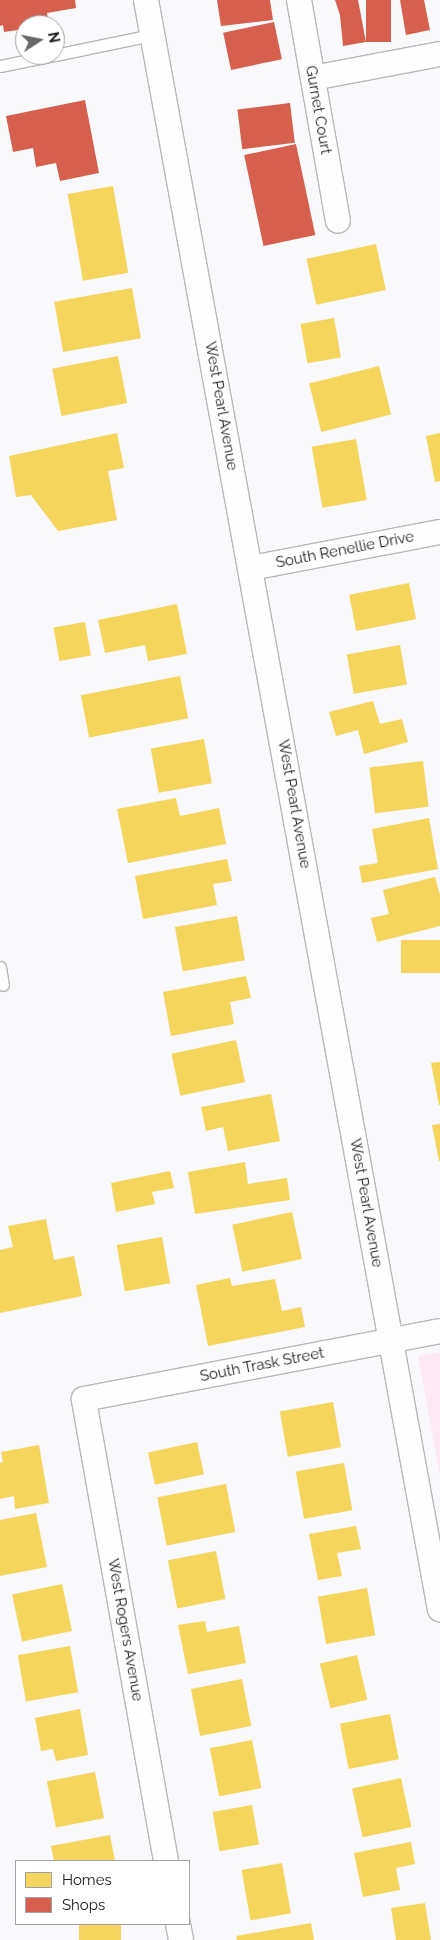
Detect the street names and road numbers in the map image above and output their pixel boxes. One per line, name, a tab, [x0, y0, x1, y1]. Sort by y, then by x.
street label: Gurnet Court	[301, 64, 335, 156]
street label: West Pearl Avenue	[201, 340, 241, 472]
street label: South Renellie Drive	[274, 528, 416, 572]
street label: West Pearl Avenue	[274, 738, 314, 870]
street label: West Pearl Avenue	[346, 1137, 386, 1269]
street label: South Trask Street	[198, 1344, 326, 1386]
street label: West Rogers Avenue	[104, 1557, 146, 1703]

